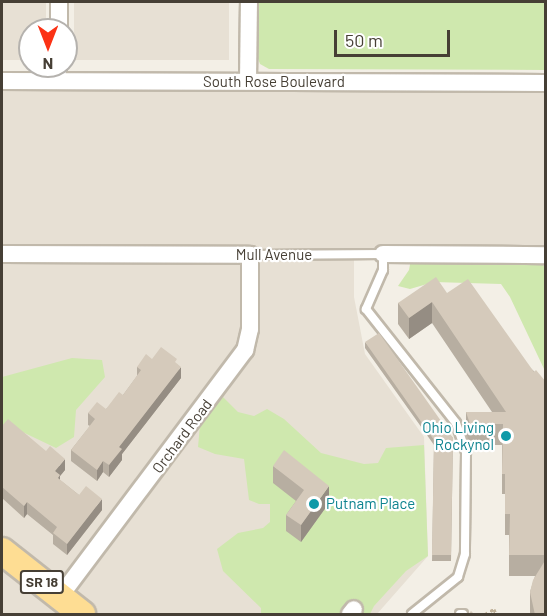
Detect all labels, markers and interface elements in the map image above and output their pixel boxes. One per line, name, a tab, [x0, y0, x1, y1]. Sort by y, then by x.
north arrow	[18, 18, 78, 78]
scale bar	[337, 18, 452, 56]
text: 50 m	[345, 29, 383, 51]
text: N	[43, 55, 53, 74]
street label: South Rose Boulevard	[203, 73, 345, 91]
street label: Mull Avenue	[236, 246, 312, 264]
street label: Orchard Road	[148, 395, 216, 477]
place label: Ohio Living Rockynol	[422, 418, 494, 453]
marker: Ohio Living Rockynol	[499, 429, 513, 443]
place label: Putnam Place	[326, 495, 415, 513]
marker: Putnam Place	[307, 497, 321, 511]
road number: SR 18	[20, 571, 64, 593]

